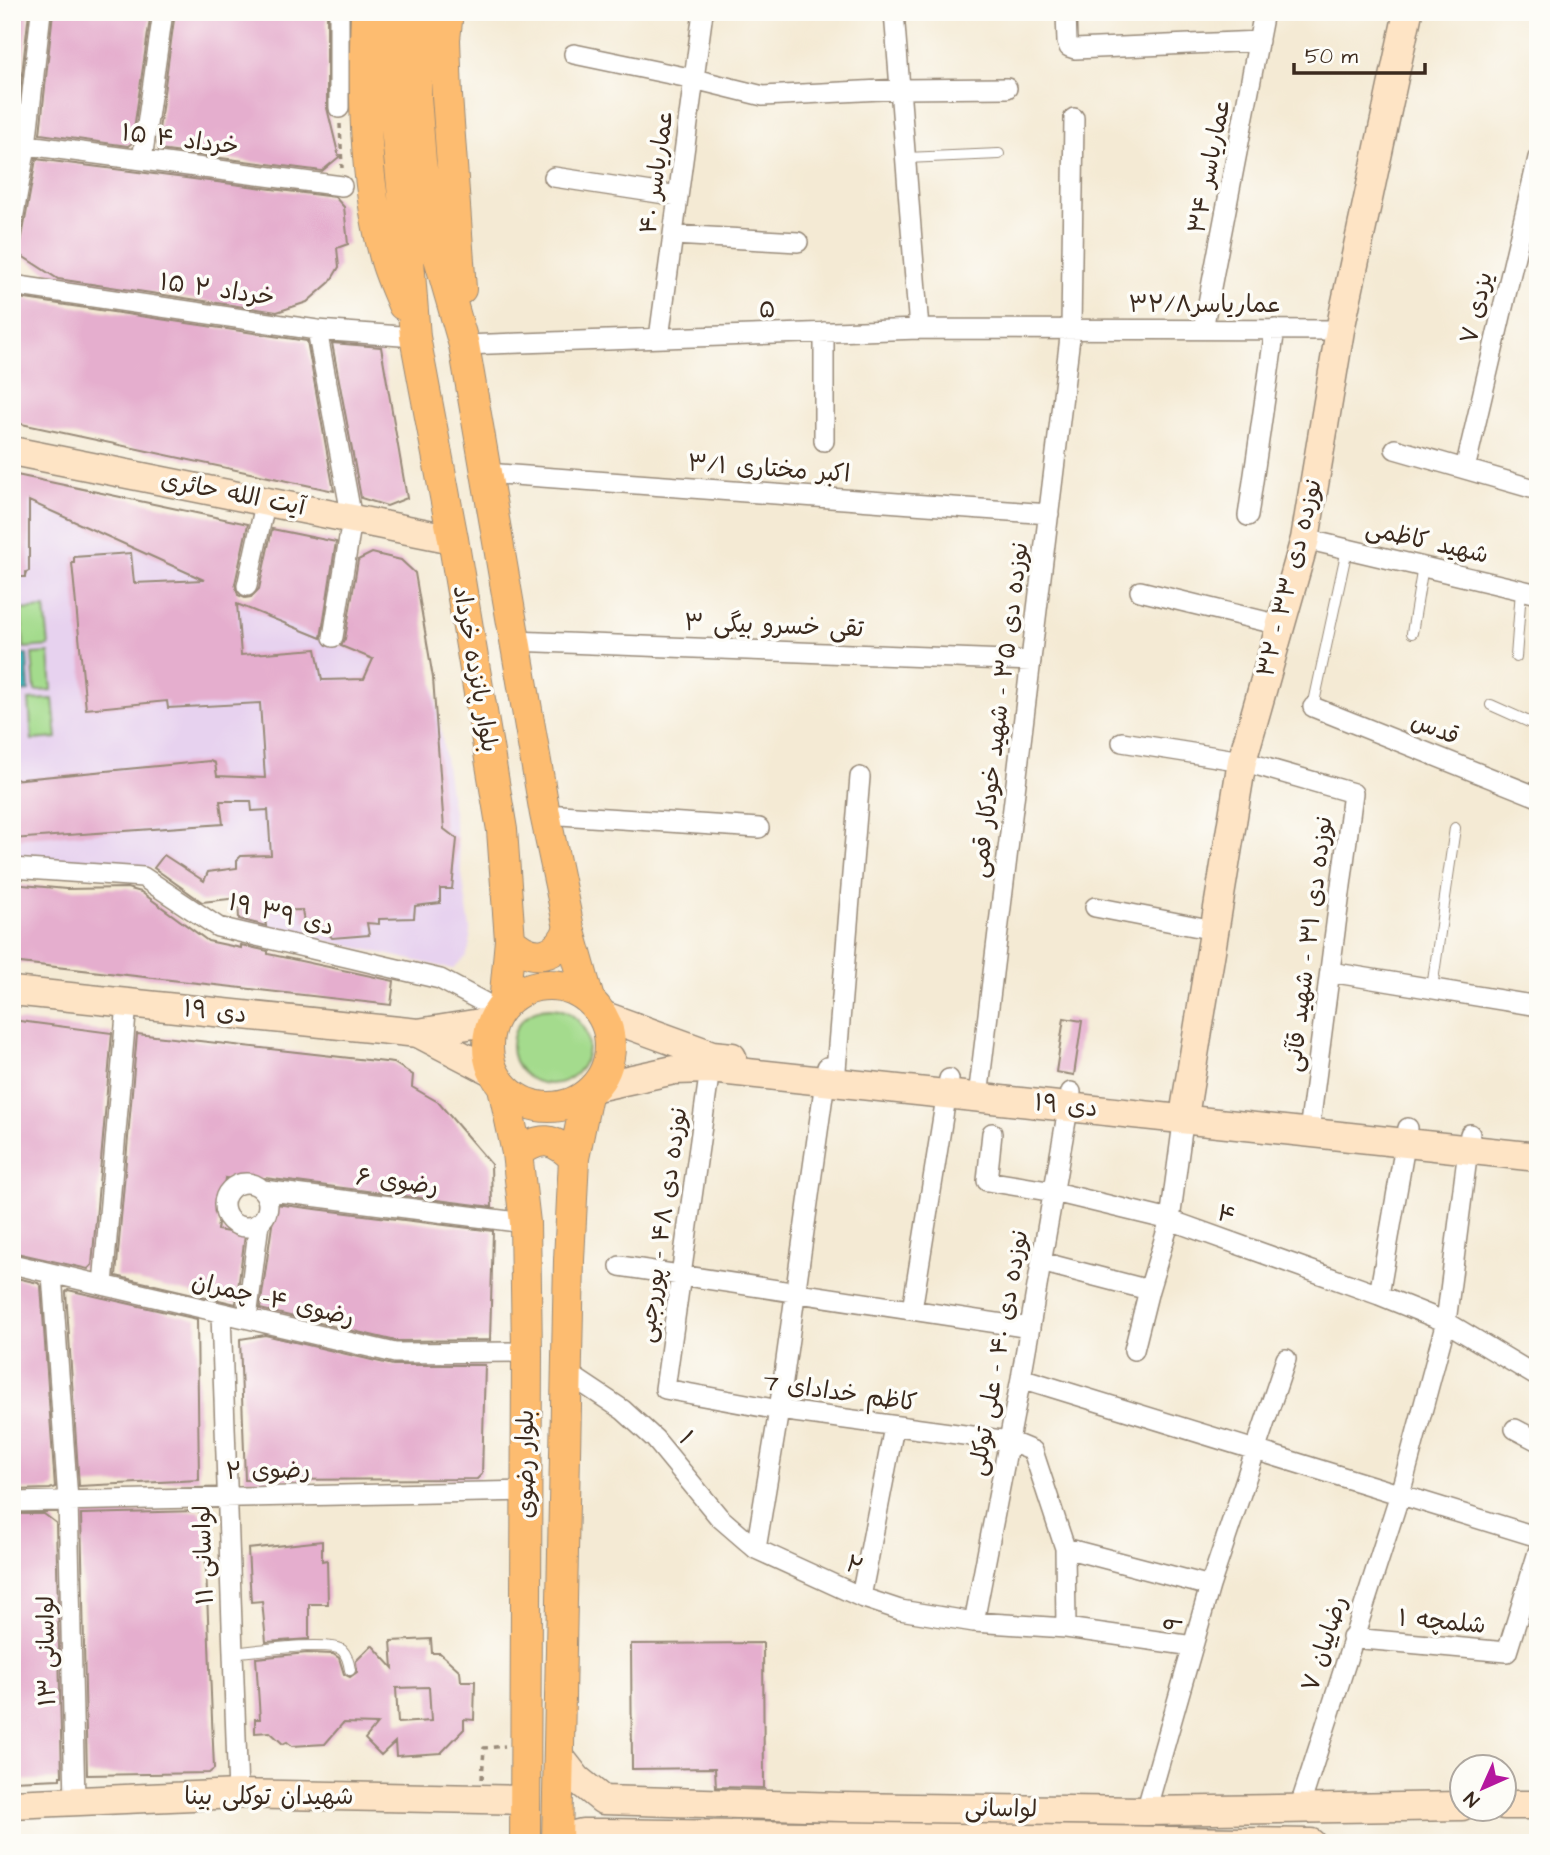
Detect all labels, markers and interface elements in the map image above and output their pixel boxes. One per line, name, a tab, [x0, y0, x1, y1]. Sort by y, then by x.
scale bar	[1294, 32, 1426, 76]
text: 50 m	[1305, 42, 1359, 71]
street label: عماریاسر ۳۴	[1180, 96, 1240, 236]
street label: عماریاسر ۴۰	[631, 108, 683, 236]
street label: ۱۵ خرداد ۴	[120, 116, 240, 164]
street label: ۱۵ خرداد ۲	[157, 265, 277, 315]
street label: یزدی ۷	[1452, 268, 1502, 348]
street label: عماریاسر۳۲/۸	[1128, 288, 1282, 322]
street label: ۵	[758, 293, 776, 327]
street label: ۳/۱ اکبر مختاری	[687, 446, 851, 492]
street label: آیت الله حائری	[158, 463, 309, 525]
street label: ۳۲ - نوزده دی ۳۳	[1249, 476, 1331, 680]
street label: شهید کاظمی	[1362, 511, 1492, 573]
street label: نوزده دی ۳۵ - شهید خودکار قمی	[963, 540, 1037, 880]
street label: بلوار پانزده خرداد	[444, 583, 506, 755]
street label: ۳ تقی خسرو بیگی	[684, 606, 865, 646]
street label: قدس	[1406, 704, 1464, 754]
street label: نوزده دی ۳۱ - شهید قآنی	[1276, 814, 1342, 1074]
street label: ۱۹ دی ۳۹	[225, 885, 337, 945]
street label: ۱۹ دی	[182, 992, 248, 1032]
street label: ۱۹ دی	[1033, 1086, 1099, 1126]
street label: نوزده دی ۴۸ - پوررجبی	[630, 1105, 696, 1345]
street label: رضوی ۶	[354, 1160, 440, 1204]
street label: ۴	[1212, 1196, 1240, 1234]
street label: نوزده دی ۴۰ - علی توکلی	[961, 1227, 1037, 1479]
street label: رضوی ۴- چمران	[188, 1265, 358, 1335]
street label: 7 کاظم خدادای	[761, 1365, 919, 1421]
street label: بلوار رضوی	[509, 1410, 543, 1518]
street label: ۱	[670, 1424, 702, 1452]
street label: رضوی ۲	[225, 1453, 311, 1489]
street label: لواسانی ۱۱	[185, 1505, 223, 1605]
street label: ۲	[840, 1547, 868, 1585]
street label: ۷ رضاییان	[1294, 1592, 1356, 1696]
street label: لواسانی ۱۳	[29, 1595, 65, 1707]
street label: ۱ شلمچه	[1397, 1601, 1487, 1643]
street label: ۹	[1156, 1612, 1192, 1636]
north arrow	[1448, 1754, 1518, 1824]
street label: شهیدان توکلی بینا	[184, 1780, 354, 1814]
text: N	[1458, 1785, 1486, 1813]
street label: لواسانی	[964, 1791, 1038, 1827]

